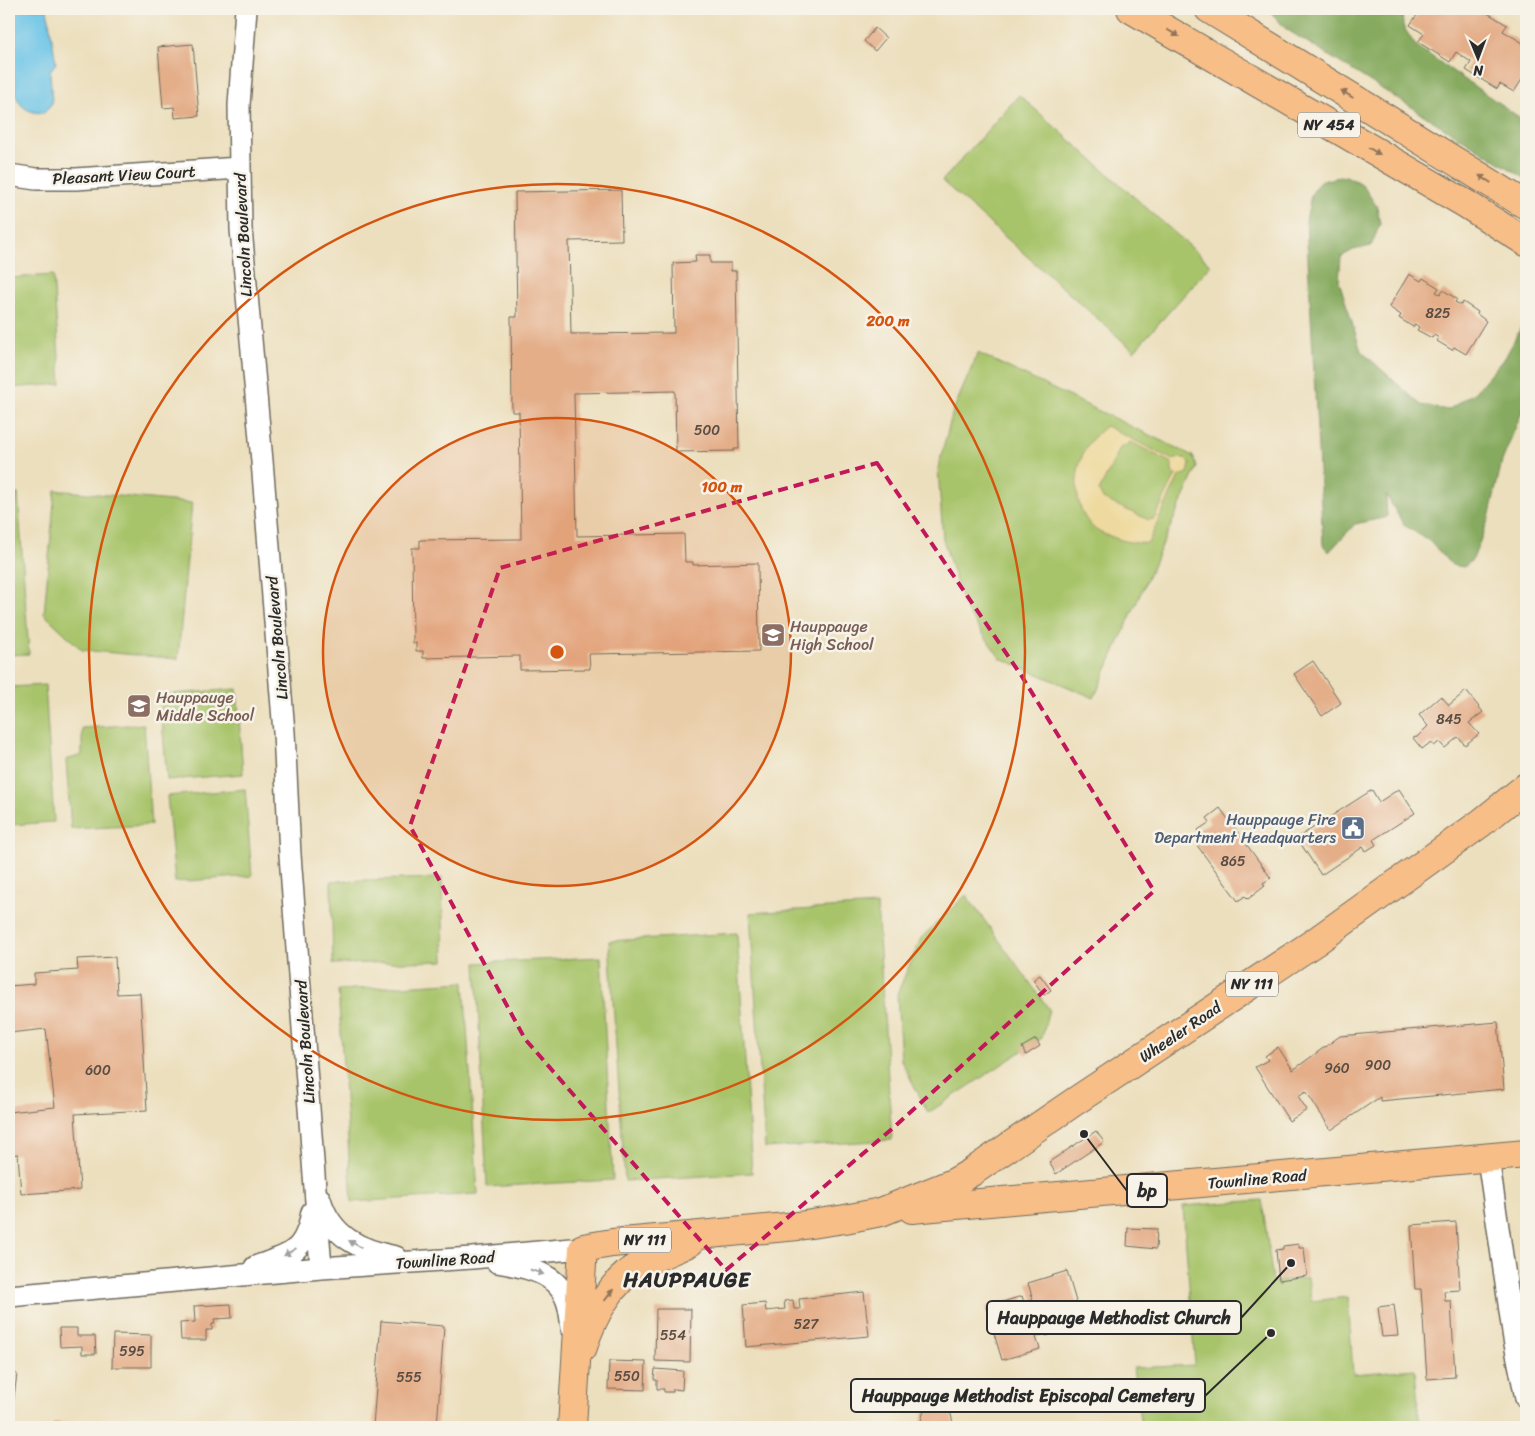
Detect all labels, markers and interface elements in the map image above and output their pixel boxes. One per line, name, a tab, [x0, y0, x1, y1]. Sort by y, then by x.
one-way arrow	[1167, 29, 1180, 38]
north arrow	[1452, 32, 1502, 82]
text: N	[1473, 58, 1484, 83]
one-way arrow	[1340, 89, 1353, 98]
road number: NY 454	[1298, 112, 1360, 138]
one-way arrow	[1368, 146, 1381, 155]
street label: Pleasant View Court	[52, 157, 196, 193]
street label: Lincoln Boulevard	[225, 171, 261, 298]
one-way arrow	[1478, 175, 1491, 184]
house number: 825	[1425, 301, 1451, 326]
text: 200 m	[865, 308, 910, 334]
house number: 500	[694, 418, 720, 443]
text: 100 m	[702, 474, 743, 500]
street label: Lincoln Boulevard	[257, 574, 297, 701]
place label: Hauppauge High School	[790, 612, 874, 659]
school or university icon: Hauppauge High School	[760, 622, 786, 648]
centre of rings	[548, 643, 566, 661]
place label: Hauppauge Middle School	[156, 683, 255, 730]
school or university icon: Hauppauge Middle School	[126, 693, 152, 719]
house number: 845	[1436, 707, 1462, 732]
place label: Hauppauge Fire Department Headquarters	[1154, 805, 1336, 852]
public building icon: Hauppauge Fire Department Headquarters	[1340, 815, 1366, 841]
house number: 865	[1221, 849, 1246, 874]
road number: NY 111	[1226, 972, 1278, 996]
street label: Lincoln Boulevard	[286, 978, 324, 1105]
street label: Wheeler Road	[1133, 993, 1229, 1070]
house number: 900	[1365, 1053, 1391, 1078]
house number: 960	[1324, 1056, 1350, 1081]
house number: 600	[85, 1058, 111, 1083]
street label: Townline Road	[1206, 1160, 1309, 1198]
callout: bp	[1127, 1174, 1167, 1207]
text: bp	[1136, 1175, 1157, 1207]
road number: NY 111	[619, 1228, 671, 1252]
one-way arrow	[348, 1240, 363, 1248]
street label: Townline Road	[395, 1242, 497, 1278]
one-way arrow	[283, 1248, 296, 1257]
district label: HAUPPAUGE	[622, 1261, 752, 1299]
one-way arrow	[529, 1269, 544, 1276]
one-way arrow	[604, 1289, 615, 1302]
callout: Hauppauge Methodist Church	[987, 1301, 1241, 1334]
text: Hauppauge Methodist Church	[996, 1302, 1231, 1334]
house number: 527	[794, 1312, 819, 1337]
house number: 554	[660, 1323, 686, 1348]
house number: 595	[119, 1339, 145, 1364]
house number: 550	[614, 1364, 640, 1389]
house number: 555	[396, 1365, 422, 1390]
callout: Hauppauge Methodist Episcopal Cemetery	[851, 1379, 1205, 1412]
text: Hauppauge Methodist Episcopal Cemetery	[861, 1380, 1195, 1412]

